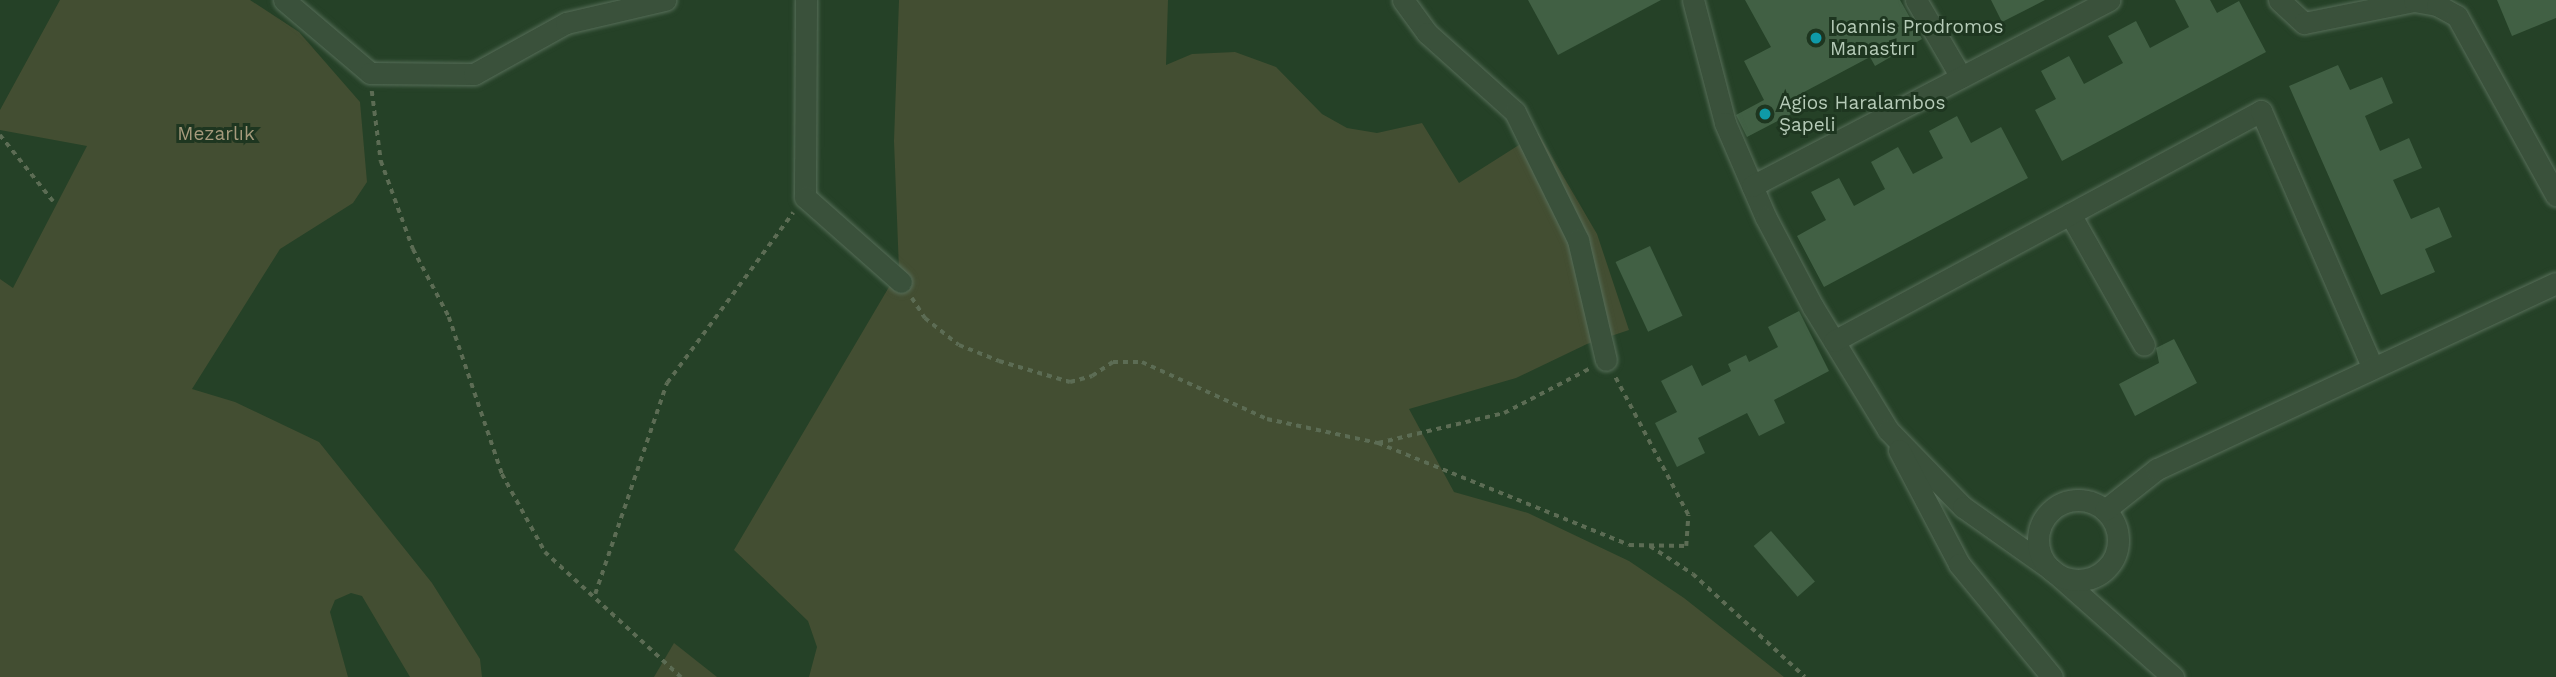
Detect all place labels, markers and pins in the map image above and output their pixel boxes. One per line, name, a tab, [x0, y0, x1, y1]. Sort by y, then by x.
place label: Ioannis Prodromos Manastırı	[1830, 16, 2003, 60]
marker: Ioannis Prodromos Manastırı	[1808, 30, 1824, 46]
place label: Agios Haralambos Şapeli	[1779, 92, 1945, 136]
marker: Agios Haralambos Şapeli	[1757, 106, 1773, 122]

